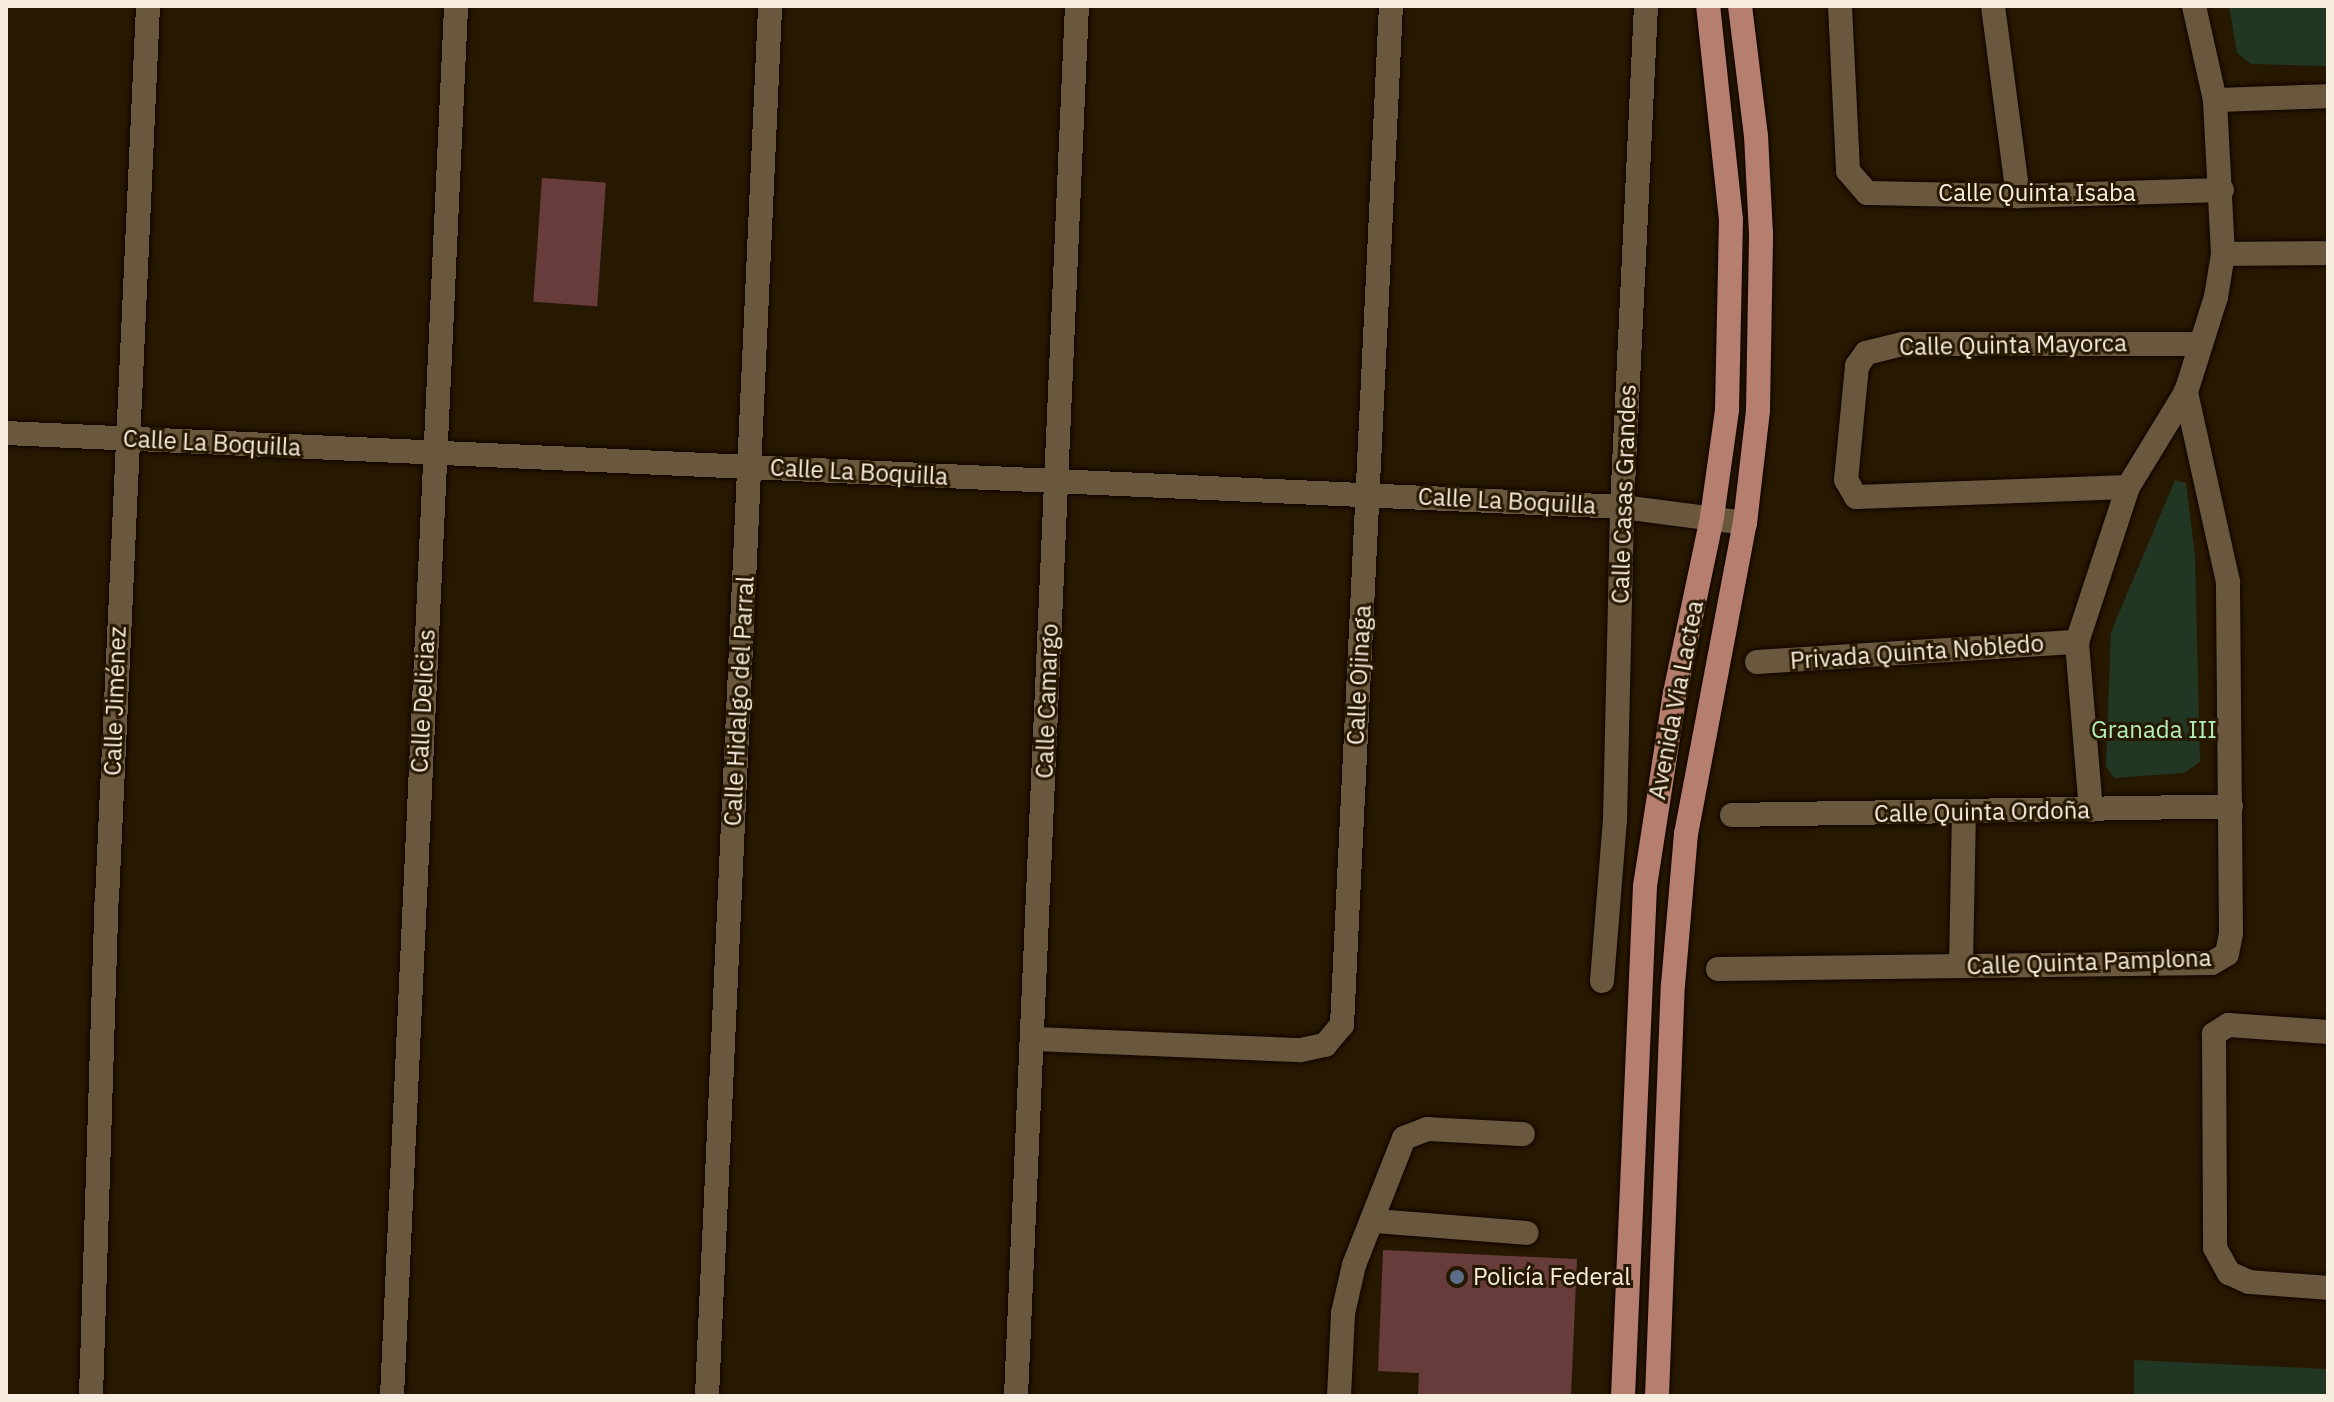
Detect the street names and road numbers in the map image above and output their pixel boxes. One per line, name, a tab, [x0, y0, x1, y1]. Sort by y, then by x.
street label: Calle Quinta Isaba	[1938, 179, 2136, 207]
street label: Calle Quinta Mayorca	[1899, 329, 2127, 361]
street label: Calle Casas Grandes	[1606, 384, 1642, 604]
street label: Calle La Boquilla	[122, 424, 302, 462]
street label: Calle La Boquilla	[769, 453, 949, 491]
street label: Calle La Boquilla	[1417, 482, 1597, 520]
street label: Calle Hidalgo del Parral	[718, 575, 760, 827]
street label: Avenida Via Lactea	[1643, 598, 1709, 802]
street label: Calle Ojinaga	[1341, 604, 1377, 746]
street label: Calle Camargo	[1030, 623, 1064, 779]
street label: Calle Jiménez	[98, 626, 132, 776]
street label: Calle Delicias	[405, 628, 441, 774]
street label: Privada Quinta Nobledo	[1789, 629, 2045, 675]
street label: Calle Quinta Ordoña	[1874, 796, 2090, 828]
street label: Calle Quinta Pamplona	[1966, 943, 2212, 981]

